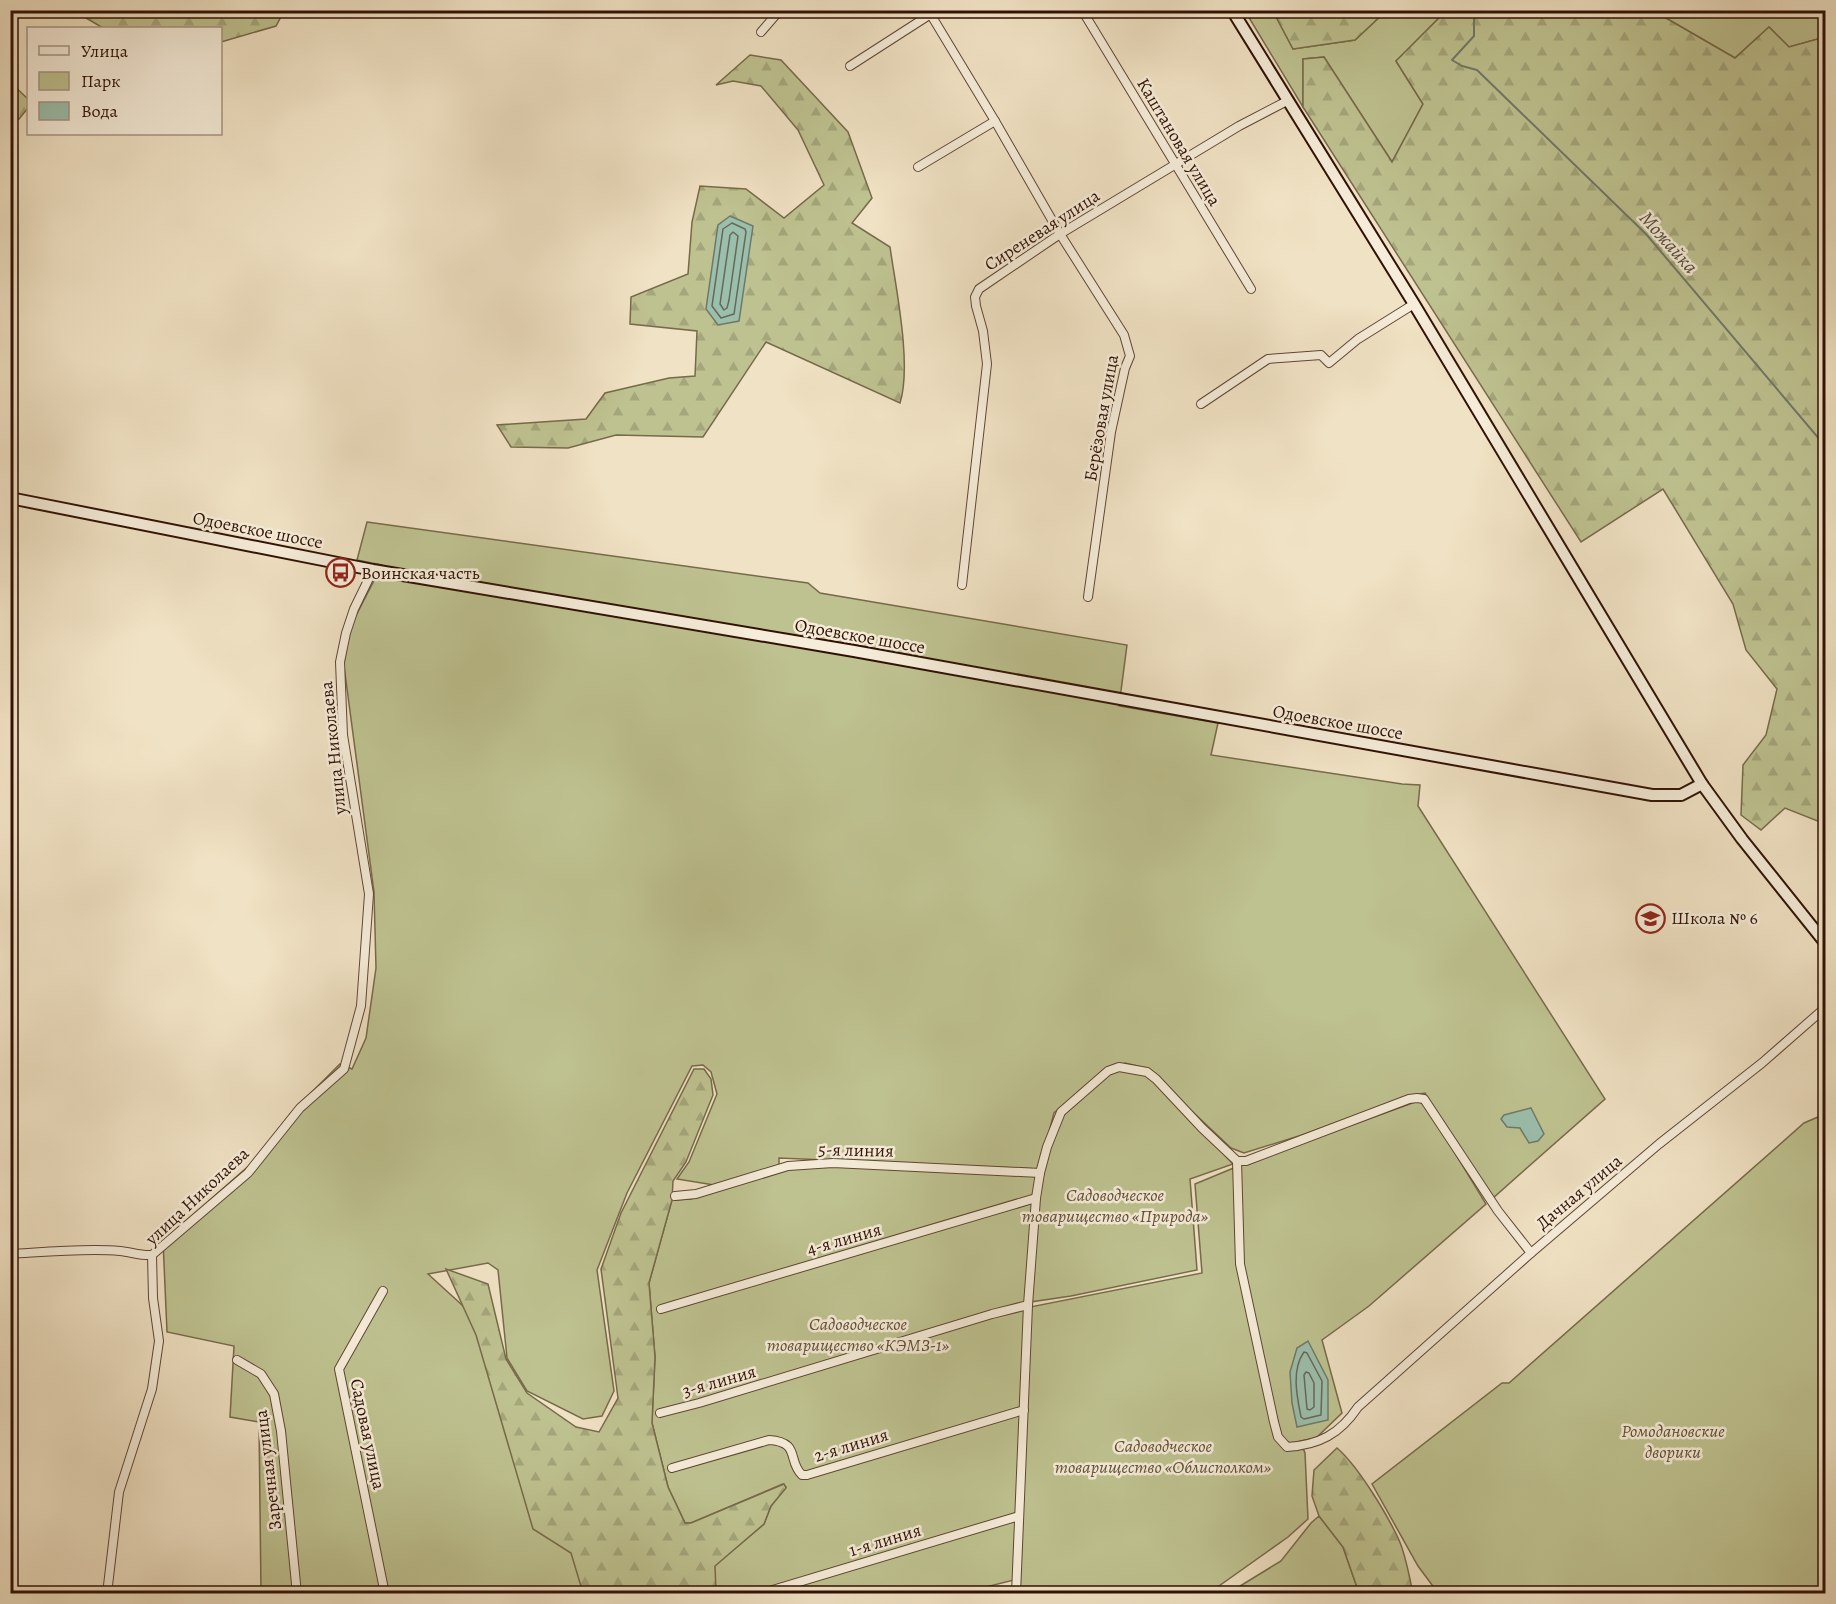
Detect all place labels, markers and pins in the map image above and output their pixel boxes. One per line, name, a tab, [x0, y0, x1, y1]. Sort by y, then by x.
bus stop icon: Воинская часть	[324, 557, 356, 589]
place label: Воинская часть	[361, 561, 480, 585]
school or university icon: Школа № 6	[1634, 902, 1666, 934]
place label: Школа № 6	[1671, 906, 1758, 930]

